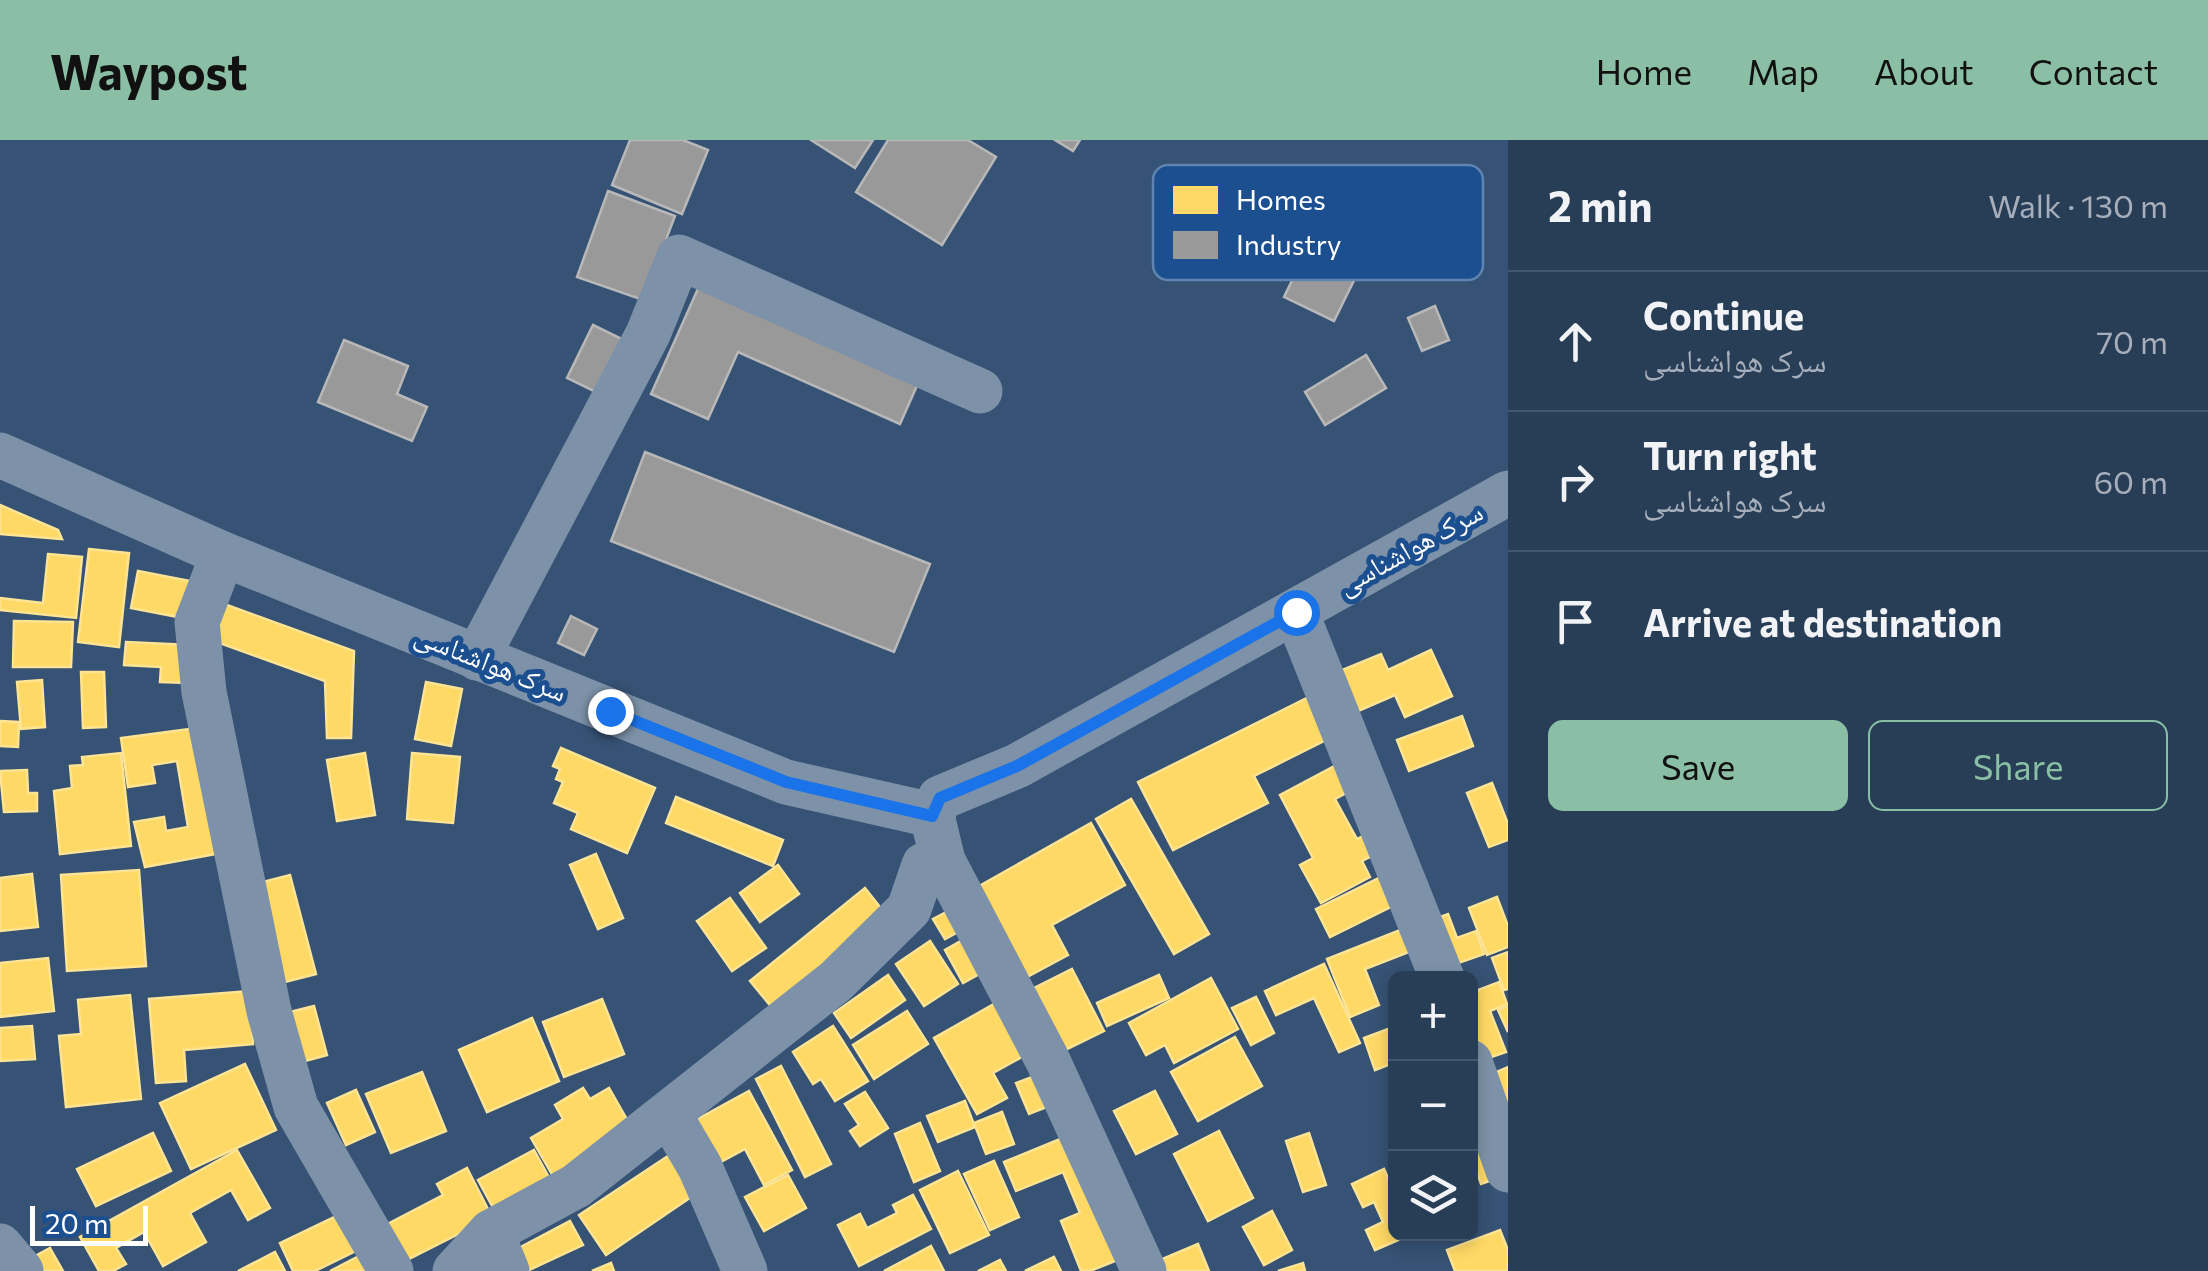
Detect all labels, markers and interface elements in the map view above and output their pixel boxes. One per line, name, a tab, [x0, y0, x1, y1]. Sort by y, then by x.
text: Waypost	[50, 41, 248, 100]
text: Home	[1596, 49, 1692, 92]
text: Map	[1747, 49, 1819, 92]
text: About	[1874, 49, 1974, 92]
text: Contact	[2029, 49, 2158, 92]
legend	[1153, 165, 1483, 280]
text: 2 min	[1548, 179, 1653, 231]
text: Homes	[1236, 182, 1326, 216]
text: Walk · 130 m	[1988, 185, 2168, 225]
text: Industry	[1236, 227, 1342, 261]
text: Continue	[1643, 291, 1804, 338]
icon: ahead	[1548, 314, 1603, 369]
text: 70 m	[2096, 321, 2168, 361]
text: سرک هواشناسی	[1643, 339, 1827, 379]
text: Turn right	[1643, 431, 1817, 478]
icon: right	[1548, 454, 1603, 509]
text: 60 m	[2094, 461, 2168, 501]
text: سرک هواشناسی	[1643, 479, 1827, 519]
street label: سرک هواشناسی	[1331, 493, 1489, 603]
route start	[1274, 590, 1320, 636]
icon: arrive	[1548, 594, 1603, 649]
text: Arrive at destination	[1643, 598, 2002, 645]
street label: سرک هواشناسی	[410, 616, 572, 710]
route end	[588, 689, 634, 735]
button: Save	[1548, 720, 1848, 811]
button: Share	[1868, 720, 2168, 811]
map controls	[1388, 971, 1478, 1241]
button: +	[1388, 971, 1478, 1061]
button: −	[1388, 1061, 1478, 1151]
button: layers	[1388, 1151, 1478, 1241]
scale bar	[30, 1201, 148, 1246]
text: 20 m	[45, 1206, 109, 1240]

